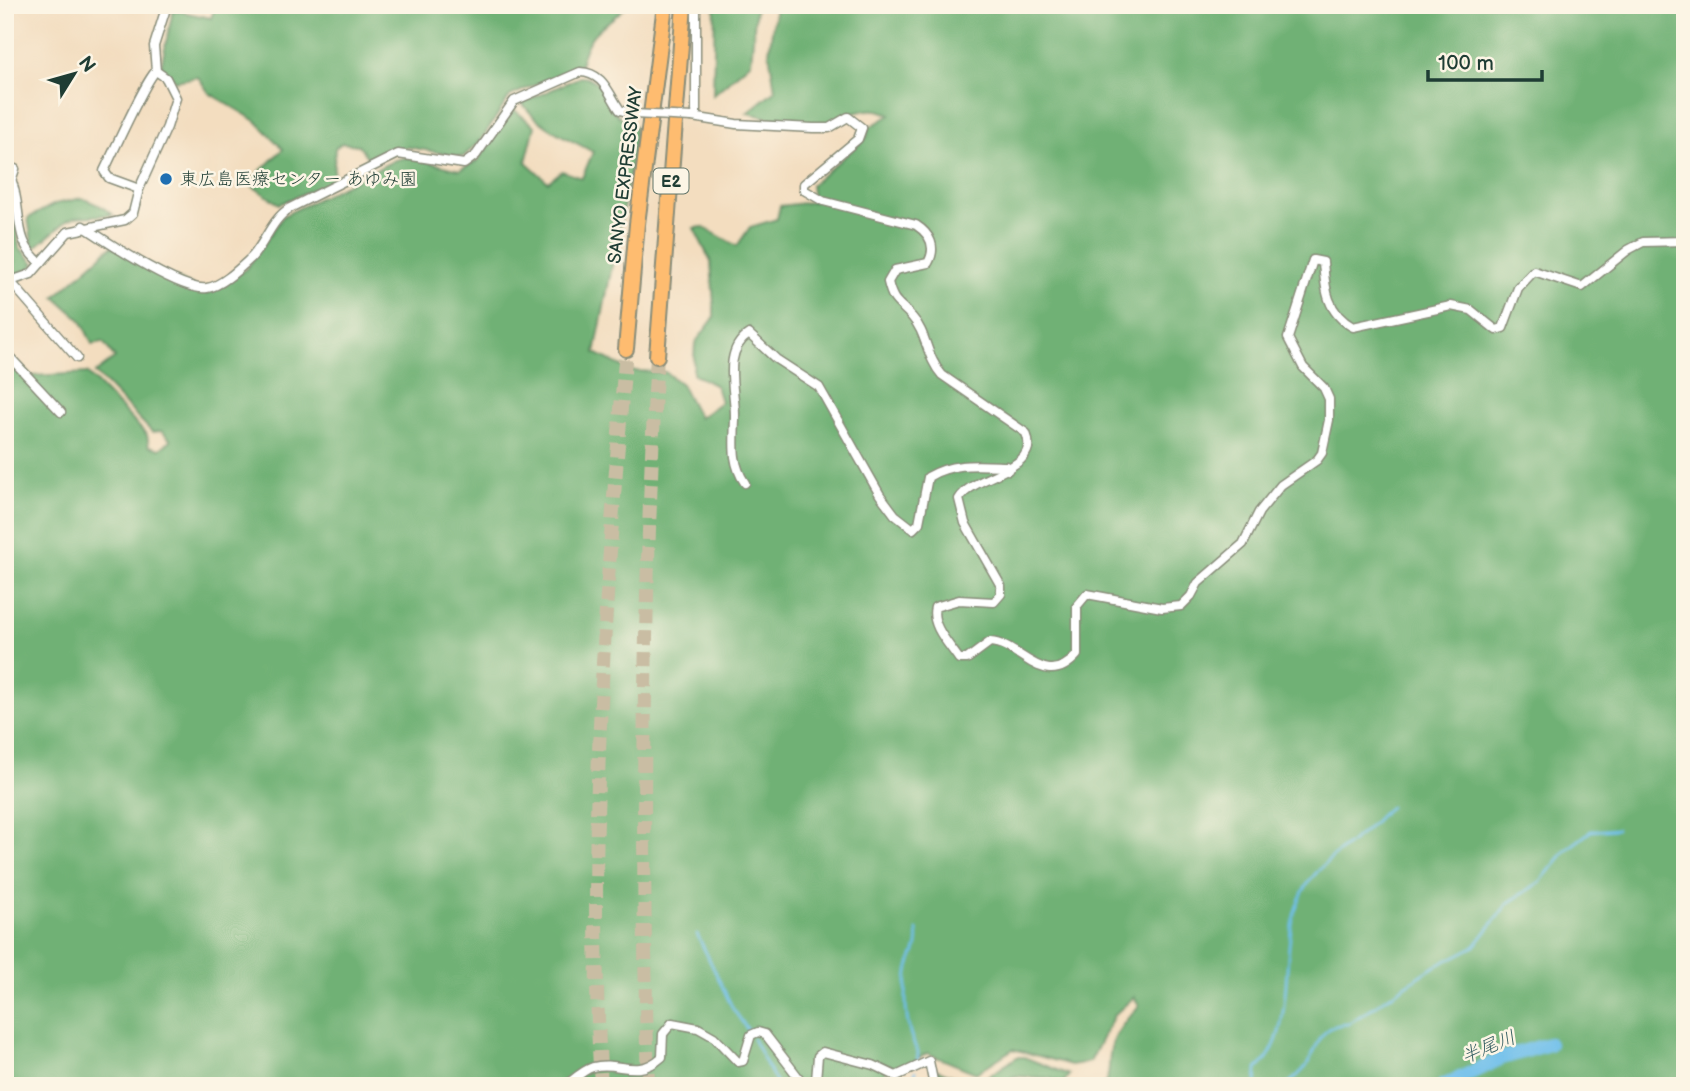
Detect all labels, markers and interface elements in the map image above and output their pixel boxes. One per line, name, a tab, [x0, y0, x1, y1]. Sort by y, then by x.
north arrow	[38, 38, 108, 108]
scale bar	[1428, 38, 1541, 82]
text: 100 m	[1438, 51, 1494, 76]
text: N	[73, 52, 100, 77]
street label: SANYO EXPRESSWAY	[604, 85, 647, 265]
road number: E2	[654, 168, 688, 194]
place label: 東広島医療センター あゆみ園	[180, 169, 418, 190]
marker: 東広島医療センター あゆみ園	[158, 171, 174, 187]
water label: 半尾川	[1458, 1026, 1519, 1069]

